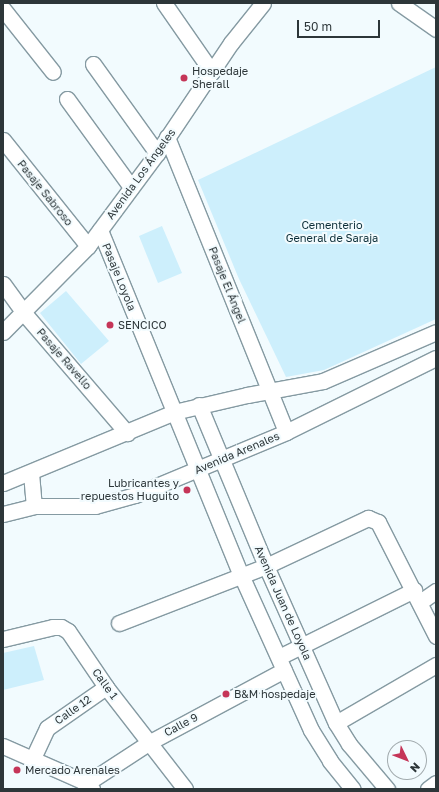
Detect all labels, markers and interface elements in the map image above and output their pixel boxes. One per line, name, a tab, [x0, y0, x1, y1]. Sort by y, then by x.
scale bar	[299, 12, 382, 38]
text: 50 m	[304, 19, 332, 34]
place label: Hospedaje Sherall	[192, 65, 248, 91]
marker: Hospedaje Sherall	[179, 73, 189, 83]
street label: Avenida Los Ángeles	[104, 126, 178, 222]
street label: Pasaje Sabroso	[14, 158, 76, 228]
park label: Cementerio General de Saraja	[286, 219, 378, 245]
street label: Pasaje Loyola	[99, 241, 139, 313]
street label: Pasaje El Ángel	[206, 245, 248, 325]
place label: SENCICO	[118, 318, 167, 332]
marker: SENCICO	[105, 320, 115, 330]
street label: Pasaje Ravello	[34, 326, 94, 392]
street label: Avenida Arenales	[193, 429, 281, 477]
place label: Lubricantes y repuestos Huguito	[81, 477, 179, 503]
marker: Lubricantes y repuestos Huguito	[182, 485, 192, 495]
street label: Avenida Juan de Loyola	[252, 544, 314, 662]
street label: Calle 1	[89, 666, 121, 702]
place label: B&M hospedaje	[234, 687, 316, 701]
marker: B&M hospedaje	[221, 689, 231, 699]
street label: Calle 12	[52, 693, 94, 727]
street label: Calle 9	[162, 711, 200, 739]
north arrow	[387, 740, 427, 780]
text: N	[408, 760, 423, 775]
place label: Mercado Arenales	[25, 763, 120, 777]
marker: Mercado Arenales	[12, 765, 22, 775]

